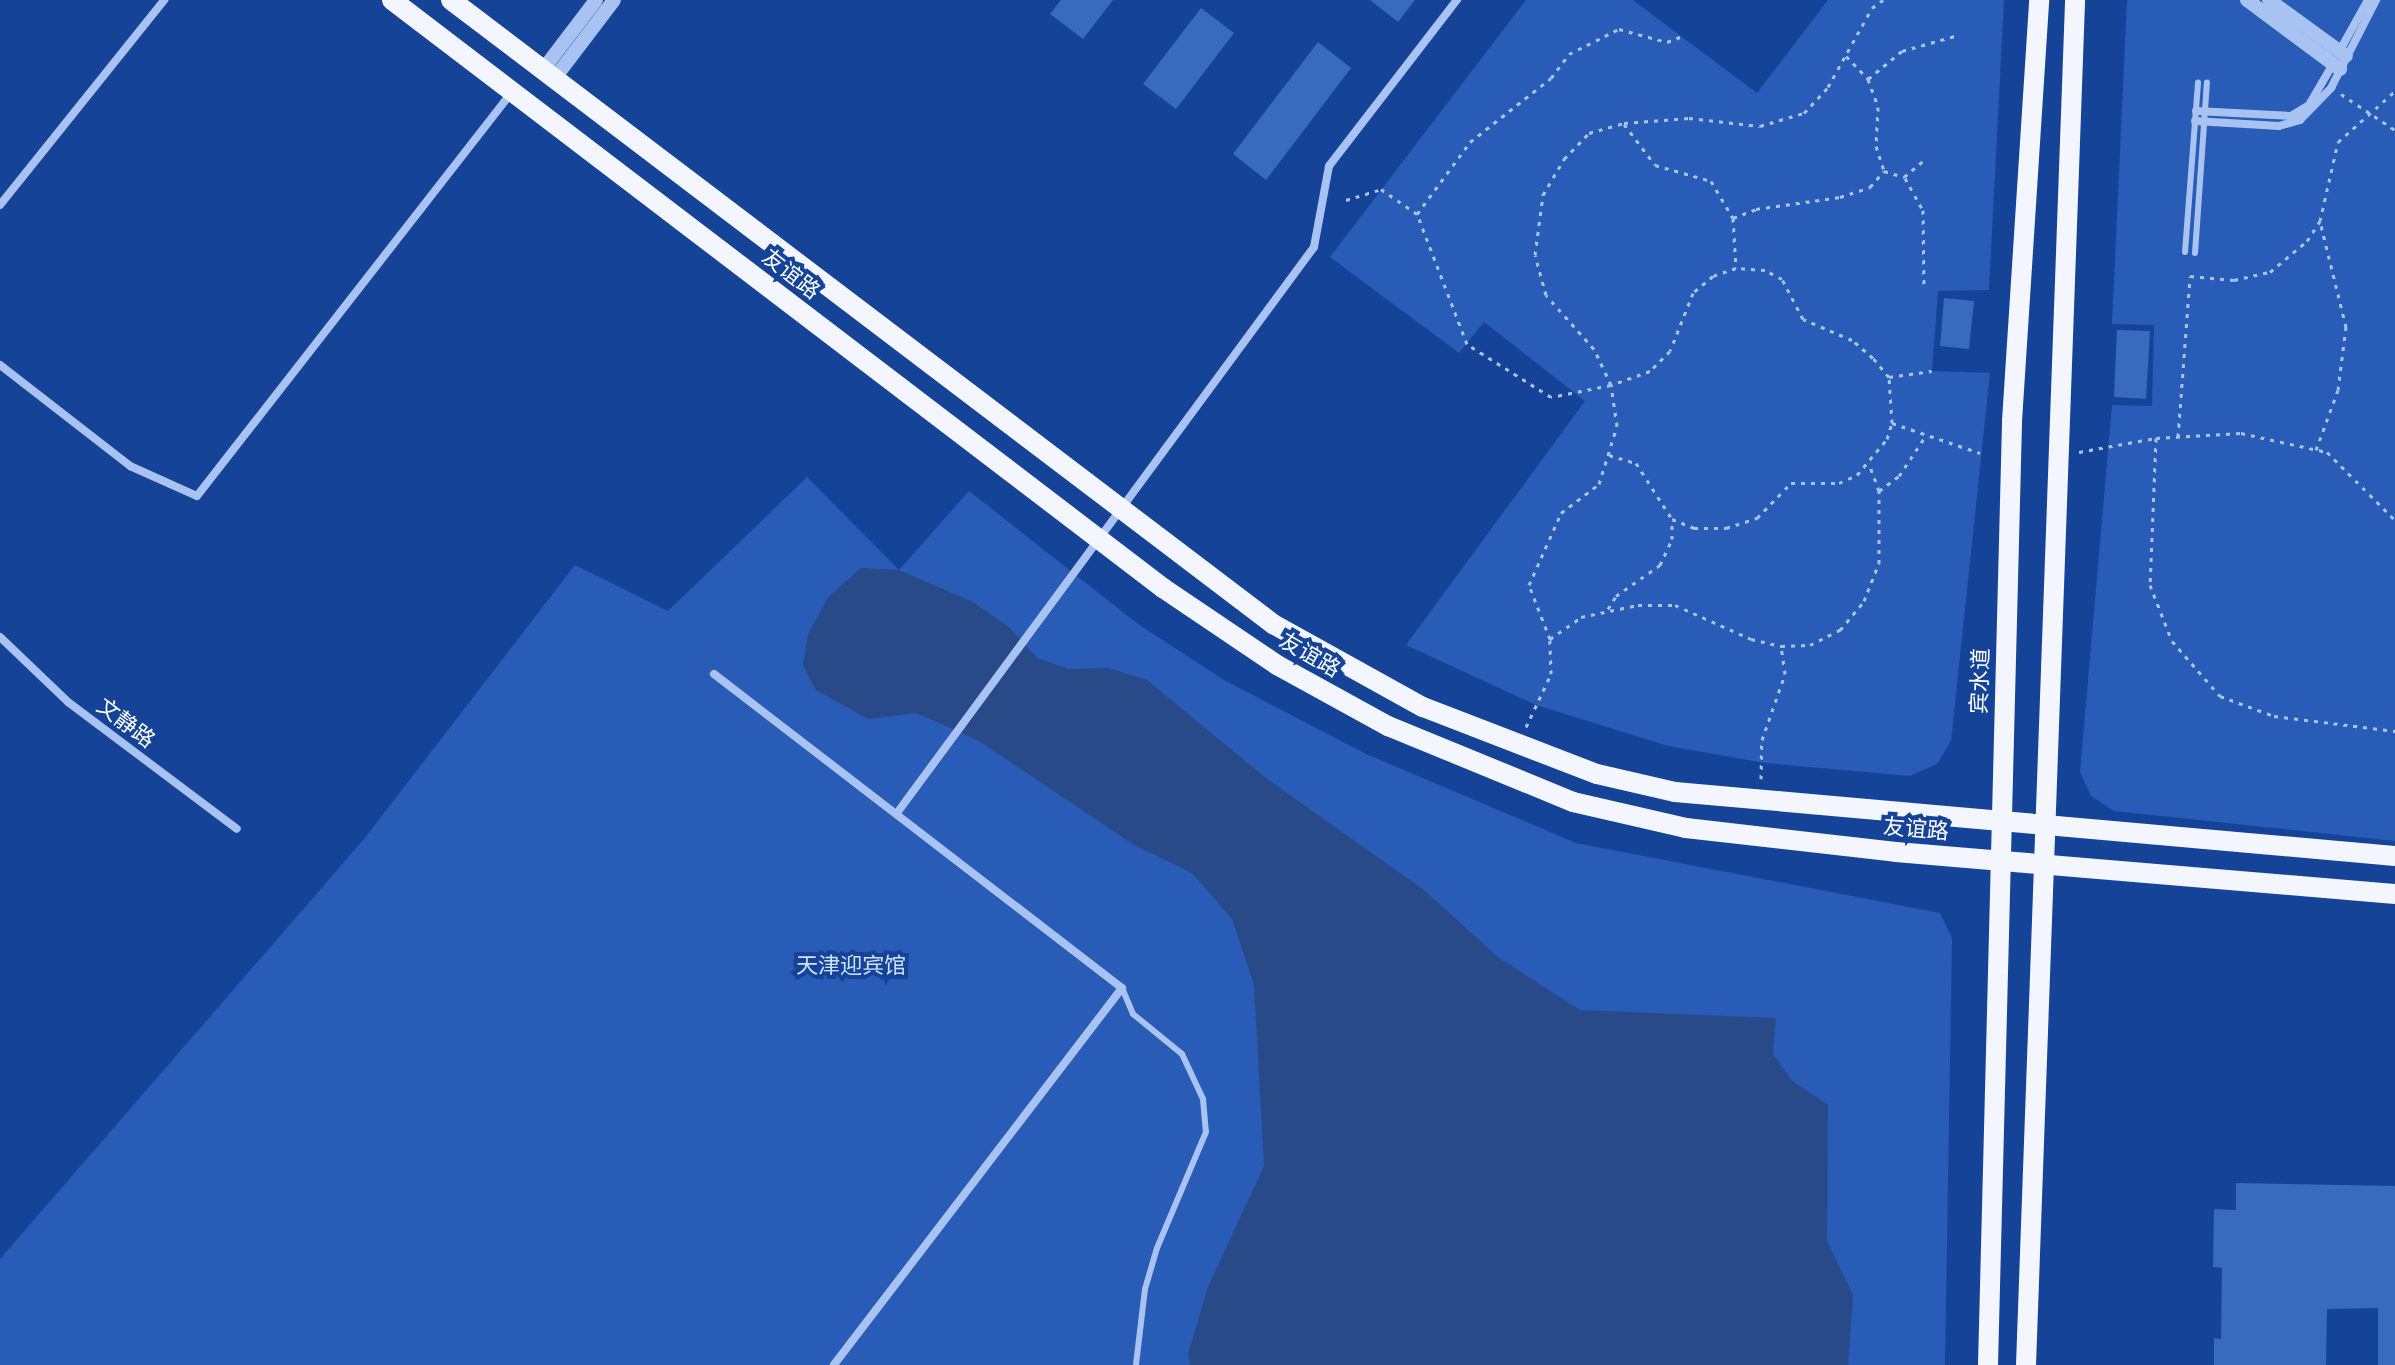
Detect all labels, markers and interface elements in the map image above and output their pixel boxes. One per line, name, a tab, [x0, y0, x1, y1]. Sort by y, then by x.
street label: 友谊路	[757, 243, 825, 305]
street label: 友谊路	[1275, 627, 1345, 683]
street label: 宾水道	[1966, 648, 1994, 714]
street label: 文静路	[92, 693, 160, 753]
street label: 友谊路	[1882, 813, 1950, 845]
park label: 天津迎宾馆	[796, 953, 906, 979]

